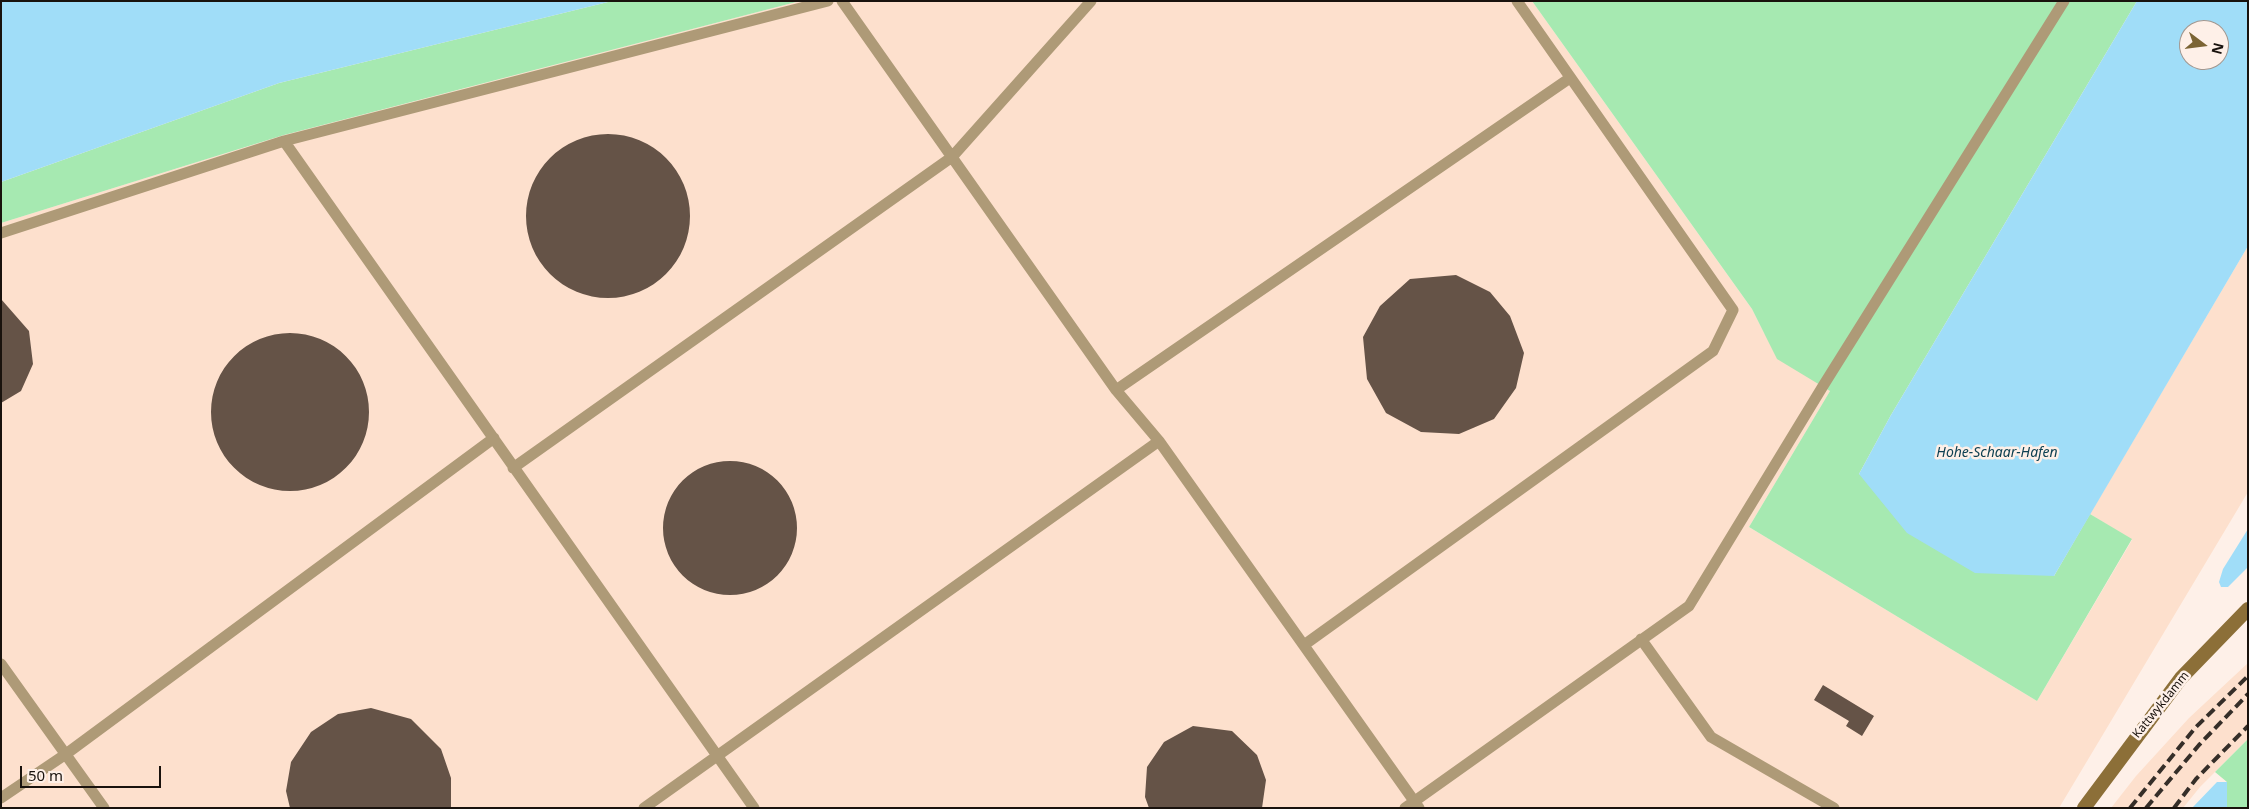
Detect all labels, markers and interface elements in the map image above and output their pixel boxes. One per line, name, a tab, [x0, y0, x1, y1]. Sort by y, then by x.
north arrow	[2179, 20, 2229, 70]
text: N	[2207, 41, 2229, 57]
water label: Hohe-Schaar-Hafen	[1936, 445, 2058, 461]
street label: Kattwykdamm	[2130, 669, 2192, 741]
scale bar	[22, 756, 164, 788]
text: 50 m	[28, 765, 63, 785]

